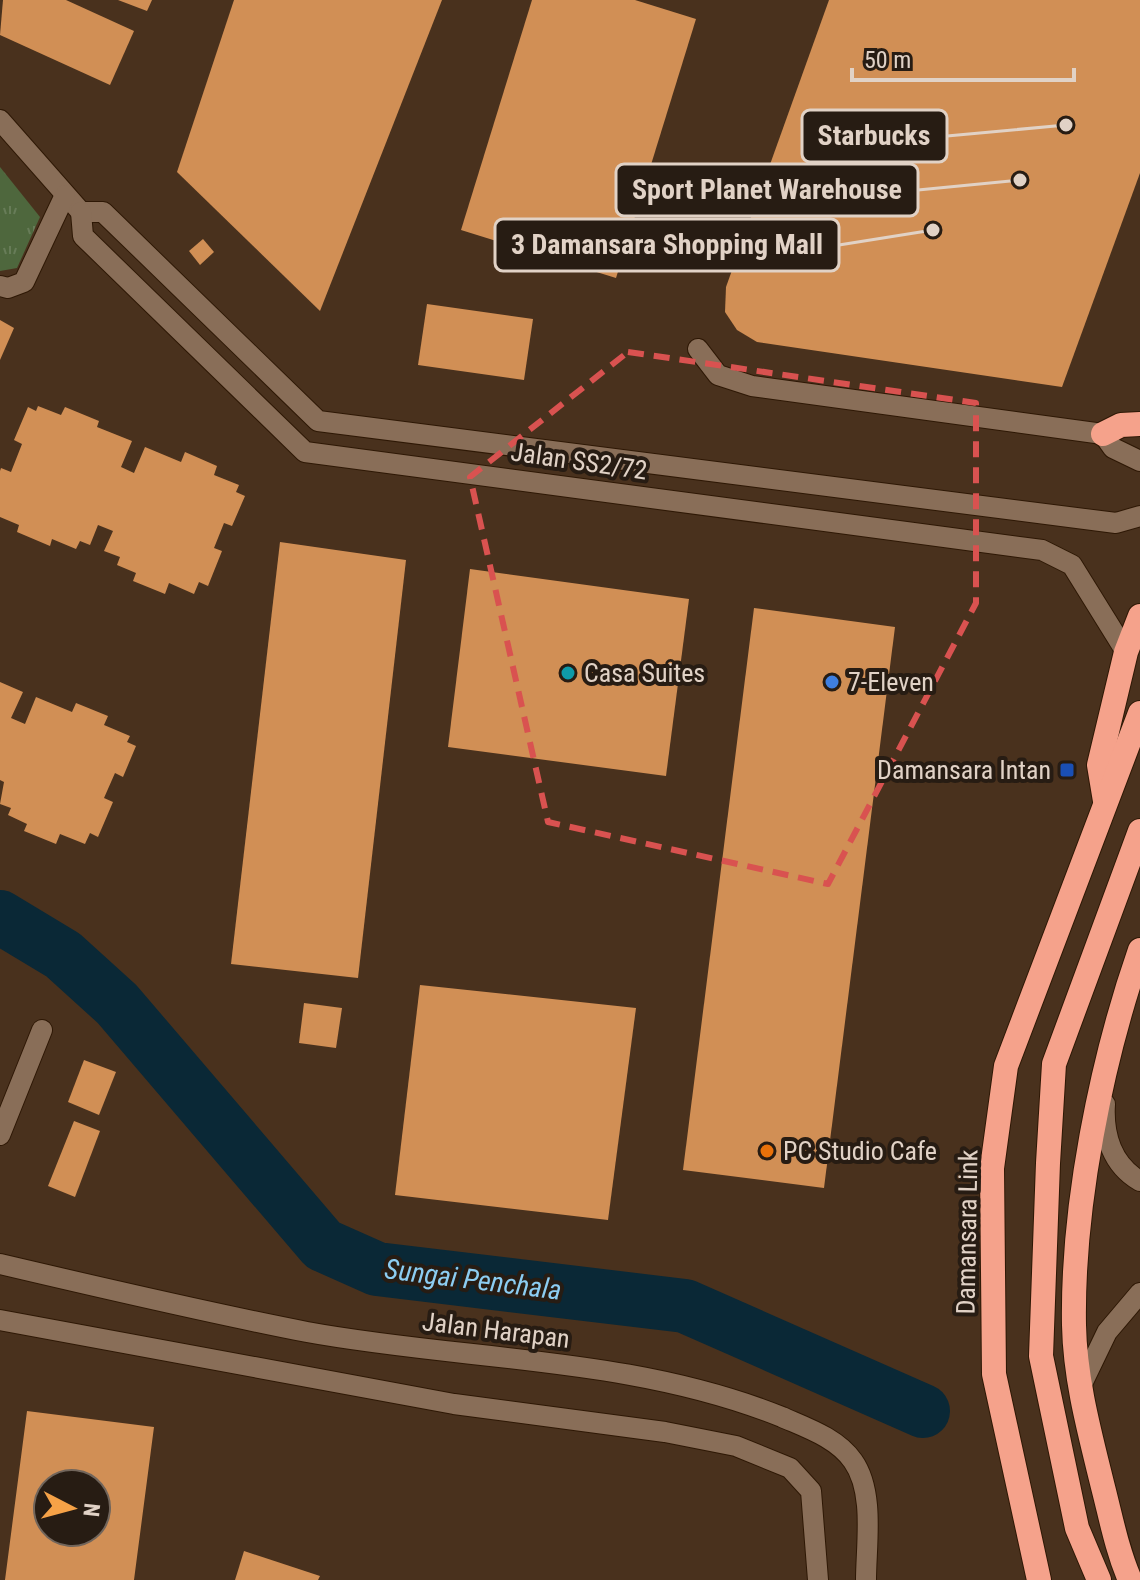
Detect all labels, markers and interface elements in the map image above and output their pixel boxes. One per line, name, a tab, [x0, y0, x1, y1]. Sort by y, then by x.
scale bar	[852, 32, 1074, 82]
text: 50 m	[864, 46, 911, 74]
callout: Starbucks	[802, 110, 947, 162]
text: Starbucks	[818, 119, 930, 152]
callout: Sport Planet Warehouse	[616, 164, 918, 216]
text: Sport Planet Warehouse	[632, 173, 902, 206]
callout: 3 Damansara Shopping Mall	[495, 219, 839, 271]
text: 3 Damansara Shopping Mall	[511, 228, 823, 261]
street label: Jalan SS2/72	[509, 437, 649, 485]
place label: Casa Suites	[584, 658, 705, 688]
marker: Casa Suites	[559, 664, 577, 682]
place label: 7-Eleven	[848, 667, 934, 697]
marker: 7-Eleven	[823, 673, 841, 691]
place label: Damansara Intan	[877, 755, 1051, 785]
marker: Damansara Intan	[1058, 761, 1076, 779]
place label: PC Studio Cafe	[783, 1136, 937, 1166]
marker: PC Studio Cafe	[758, 1142, 776, 1160]
street label: Damansara Link	[951, 1149, 983, 1315]
water label: Sungai Penchala	[383, 1252, 563, 1307]
street label: Jalan Harapan	[421, 1306, 571, 1354]
north arrow	[32, 1468, 112, 1548]
text: N	[78, 1502, 105, 1518]

